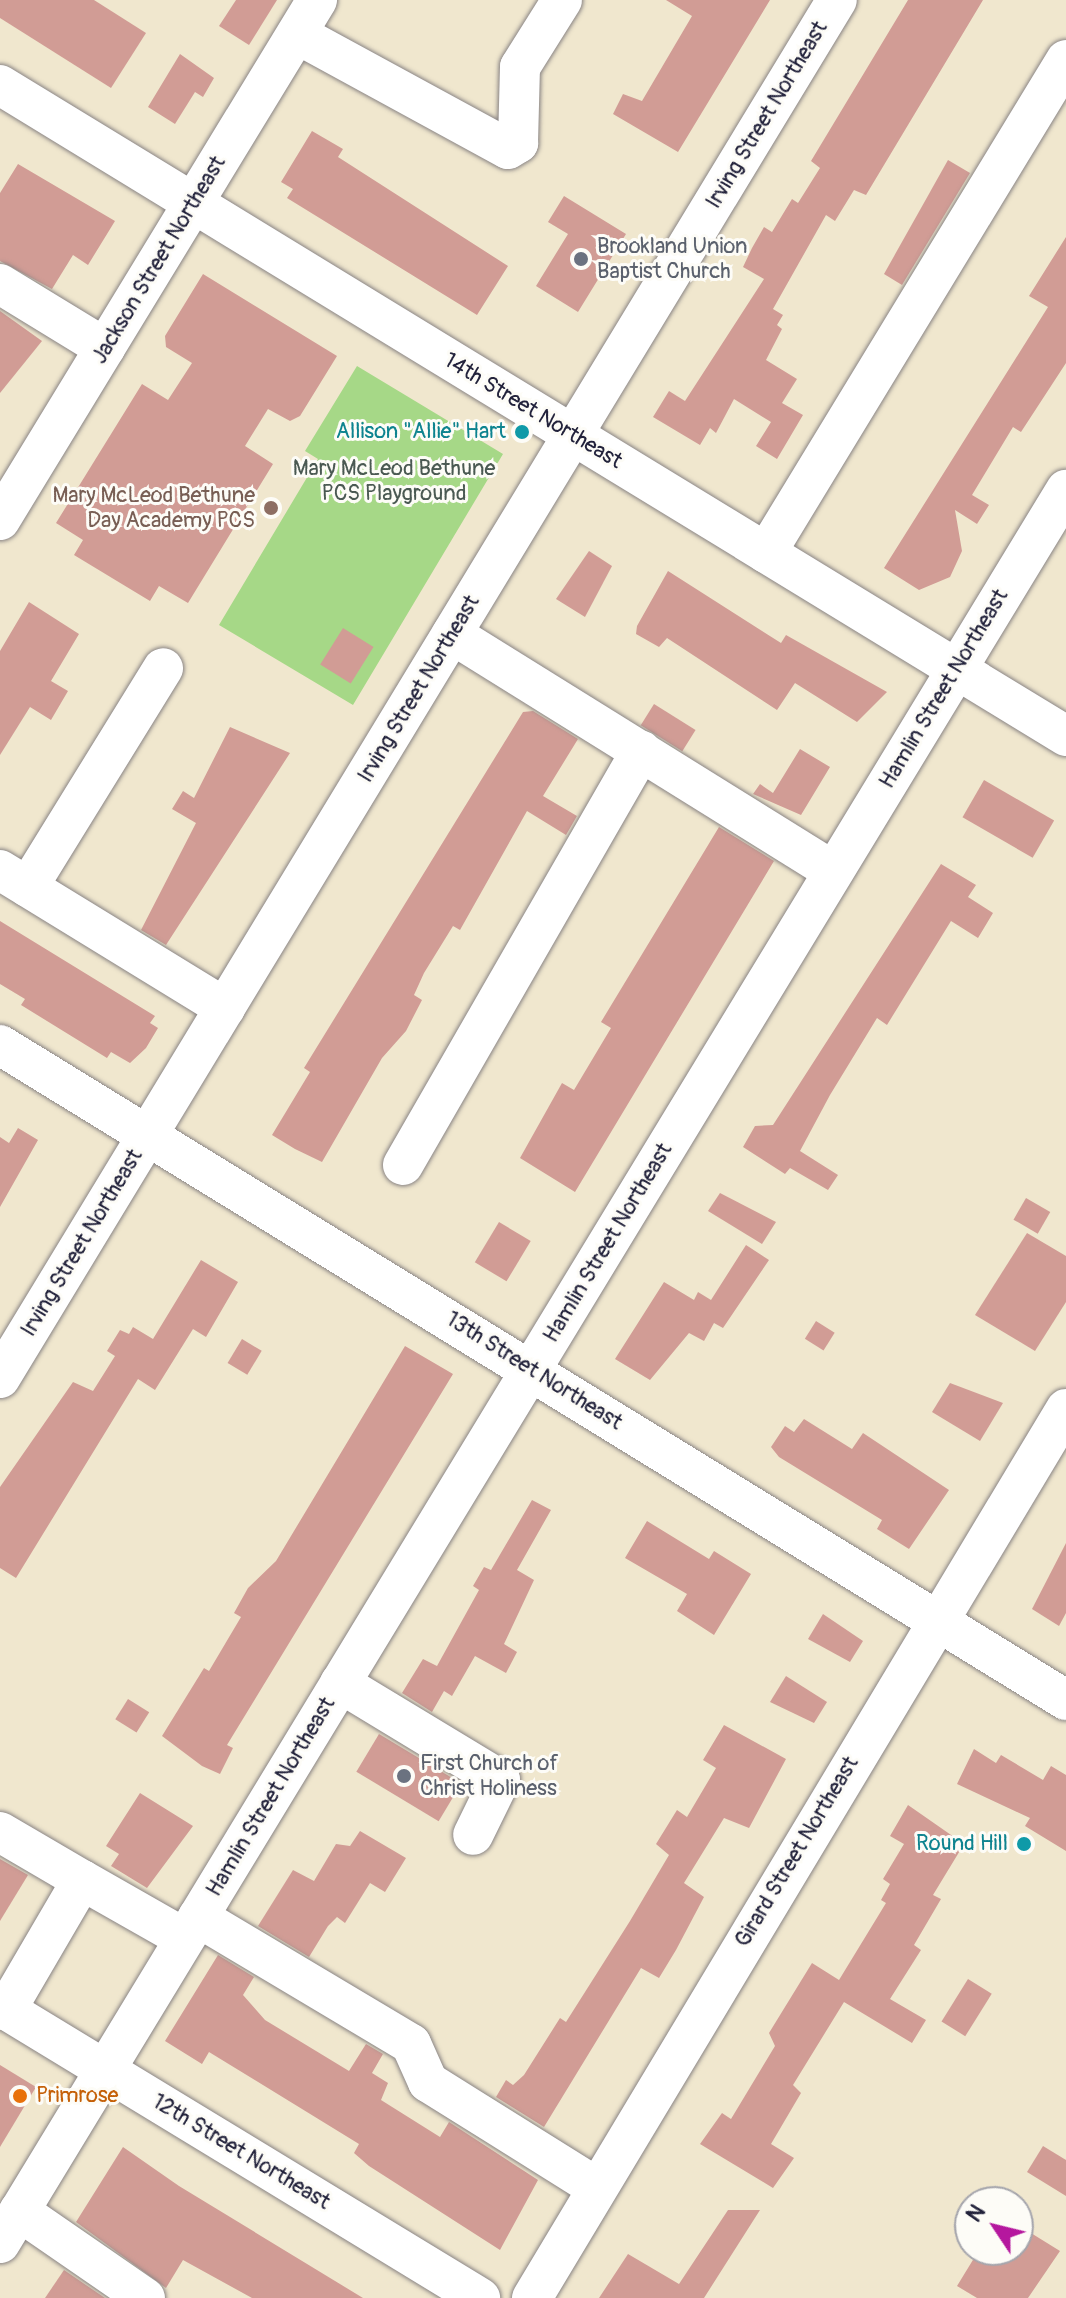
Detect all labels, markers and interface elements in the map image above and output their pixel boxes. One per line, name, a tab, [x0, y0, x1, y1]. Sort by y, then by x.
street label: Irving Street Northeast	[701, 17, 833, 213]
street label: Jackson Street Northeast	[86, 151, 232, 369]
place label: Brookland Union Baptist Church	[597, 233, 747, 284]
marker: Brookland Union Baptist Church	[572, 250, 590, 268]
street label: 14th Street Northeast	[439, 347, 627, 475]
place label: Allison "Allie" Hart	[336, 419, 506, 445]
marker: Allison "Allie" Hart	[513, 423, 531, 441]
park label: Mary McLeod Bethune PCS Playground	[293, 455, 495, 506]
place label: Mary McLeod Bethune Day Academy PCS	[52, 482, 255, 534]
marker: Mary McLeod Bethune Day Academy PCS	[262, 499, 280, 517]
street label: Hamlin Street Northeast	[874, 585, 1014, 793]
street label: Irving Street Northeast	[353, 591, 485, 787]
street label: Hamlin Street Northeast	[538, 1139, 678, 1347]
street label: Irving Street Northeast	[16, 1145, 148, 1341]
street label: 13th Street Northeast	[441, 1306, 627, 1436]
street label: Hamlin Street Northeast	[201, 1693, 341, 1901]
place label: First Church of Christ Holiness	[420, 1750, 558, 1802]
street label: Girard Street Northeast	[730, 1752, 864, 1952]
marker: First Church of Christ Holiness	[395, 1767, 413, 1785]
place label: Round Hill	[916, 1831, 1008, 1857]
marker: Round Hill	[1015, 1835, 1033, 1853]
place label: Primrose	[36, 2083, 118, 2109]
marker: Primrose	[11, 2087, 29, 2105]
street label: 12th Street Northeast	[147, 2088, 335, 2216]
north arrow	[954, 2186, 1034, 2266]
text: N	[960, 2199, 992, 2228]

